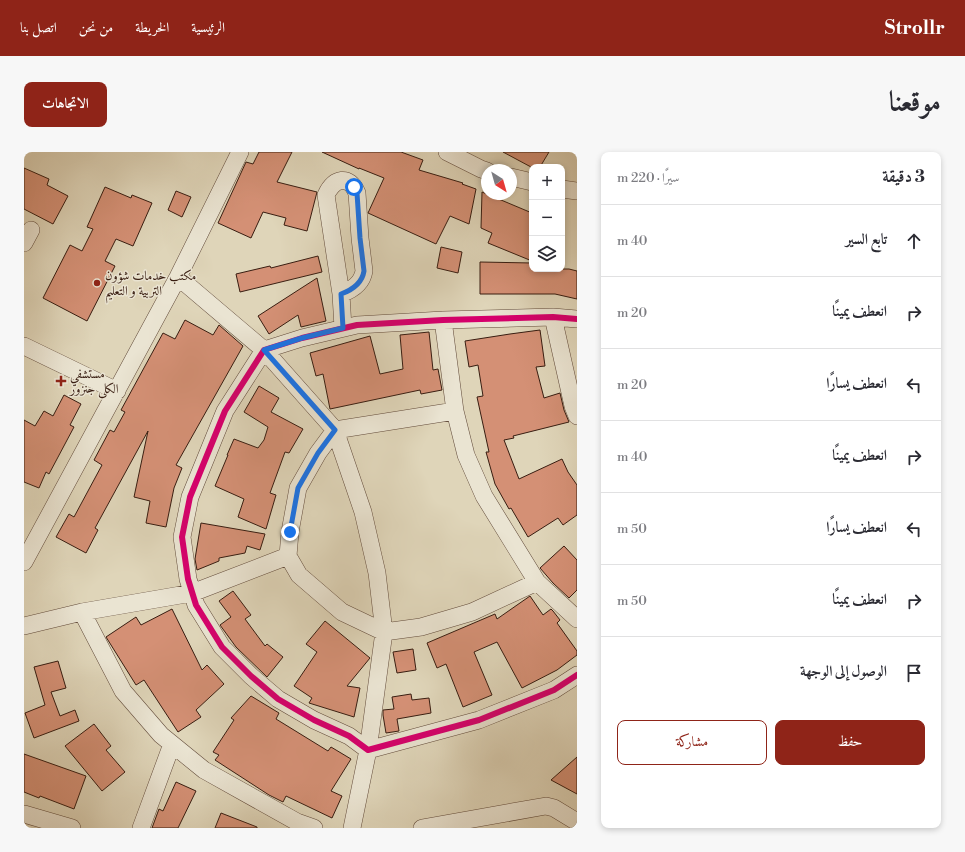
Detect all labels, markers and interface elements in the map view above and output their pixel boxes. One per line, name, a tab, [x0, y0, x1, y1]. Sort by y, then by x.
text: Strollr	[884, 16, 945, 40]
text: اتصل بنا	[20, 19, 57, 37]
text: من نحن	[79, 19, 113, 37]
text: الخريطة	[135, 19, 169, 37]
text: الرئيسية	[191, 19, 225, 37]
button: الاتجاهات	[24, 82, 107, 127]
text: موقعنا	[889, 85, 941, 120]
north arrow	[481, 164, 517, 200]
map controls	[529, 164, 565, 272]
button: +	[529, 164, 565, 200]
text: 3 دقيقة	[882, 166, 925, 188]
text: سيرًا · 220 m	[617, 170, 679, 186]
route start	[345, 178, 363, 196]
button: −	[529, 200, 565, 236]
text: تابع السير	[845, 230, 887, 249]
icon: ahead	[903, 230, 925, 252]
text: 40 m	[617, 233, 647, 249]
button: layers	[529, 236, 565, 272]
place label: مكتب خدمات شؤون التربية و التعليم	[105, 268, 196, 304]
marker: مكتب خدمات شؤون التربية و التعليم	[92, 278, 102, 288]
text: انعطف يمينًا	[832, 302, 887, 321]
icon: right	[903, 302, 925, 324]
text: 20 m	[617, 305, 647, 321]
place label: مستشفي الكلى جنزور	[68, 366, 119, 399]
text: انعطف يسارًا	[826, 374, 887, 393]
icon: left	[903, 374, 925, 396]
marker: مستشفي الكلى جنزور	[55, 375, 67, 387]
text: 20 m	[617, 377, 647, 393]
text: انعطف يمينًا	[832, 446, 887, 465]
icon: right	[903, 446, 925, 468]
text: 40 m	[617, 449, 647, 465]
text: انعطف يسارًا	[826, 518, 887, 537]
icon: left	[903, 518, 925, 540]
text: 50 m	[617, 521, 647, 537]
route end	[281, 523, 299, 541]
text: انعطف يمينًا	[832, 590, 887, 609]
icon: right	[903, 590, 925, 612]
text: 50 m	[617, 593, 647, 609]
text: الوصول إلى الوجهة	[800, 662, 887, 681]
icon: arrive	[903, 662, 925, 684]
button: مشاركة	[617, 720, 767, 765]
button: حفظ	[775, 720, 925, 765]

